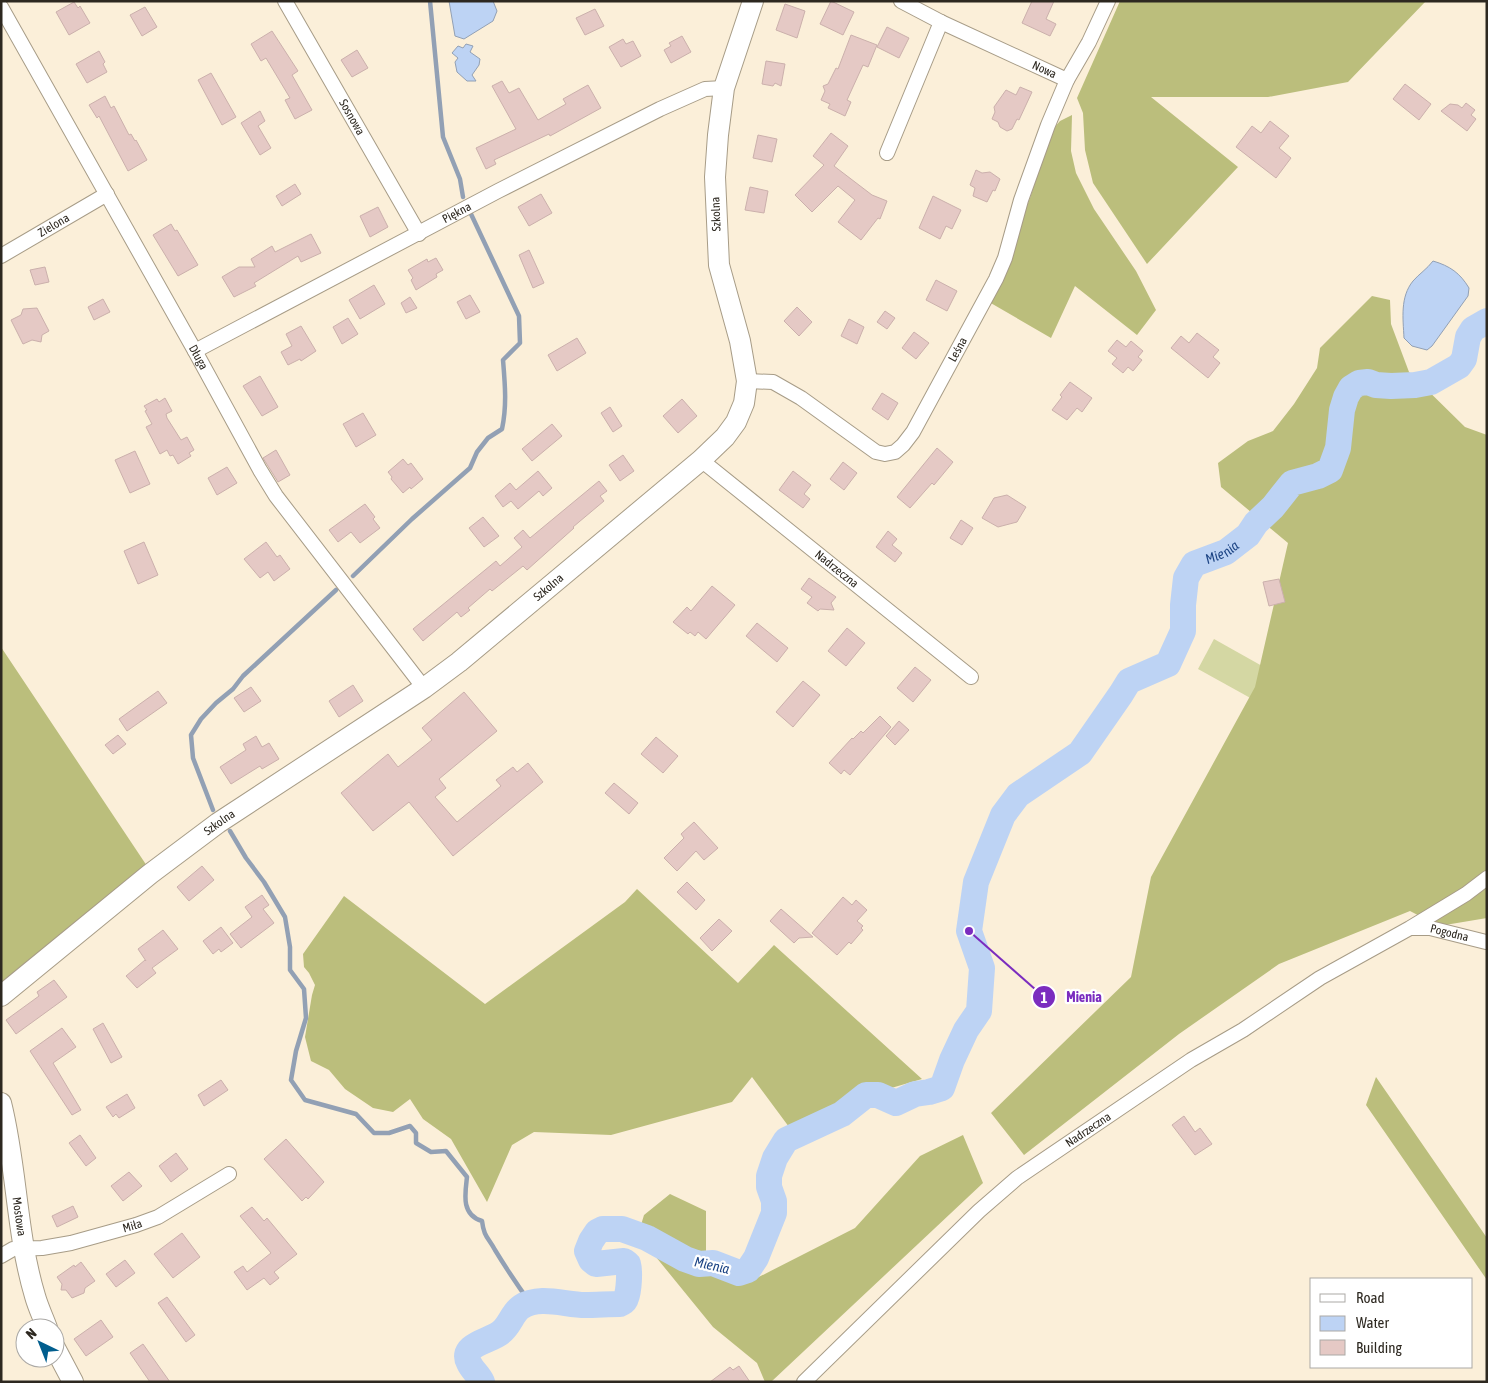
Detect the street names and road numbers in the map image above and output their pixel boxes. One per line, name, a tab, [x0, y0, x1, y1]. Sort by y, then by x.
street label: Nowa	[1030, 58, 1059, 81]
street label: Sosnowa	[336, 97, 368, 138]
street label: Szkolna	[708, 196, 724, 232]
street label: Piękna	[440, 199, 474, 226]
street label: Zielona	[36, 211, 72, 240]
street label: Leśna	[945, 335, 970, 364]
street label: Długa	[186, 342, 211, 372]
street label: Nadrzeczna	[812, 547, 861, 591]
street label: Szkolna	[531, 571, 566, 604]
street label: Szkolna	[201, 807, 238, 838]
street label: Pogodna	[1429, 921, 1470, 944]
street label: Nadrzeczna	[1063, 1109, 1114, 1150]
street label: Mostowa	[10, 1196, 29, 1237]
street label: Miła	[121, 1216, 144, 1235]

